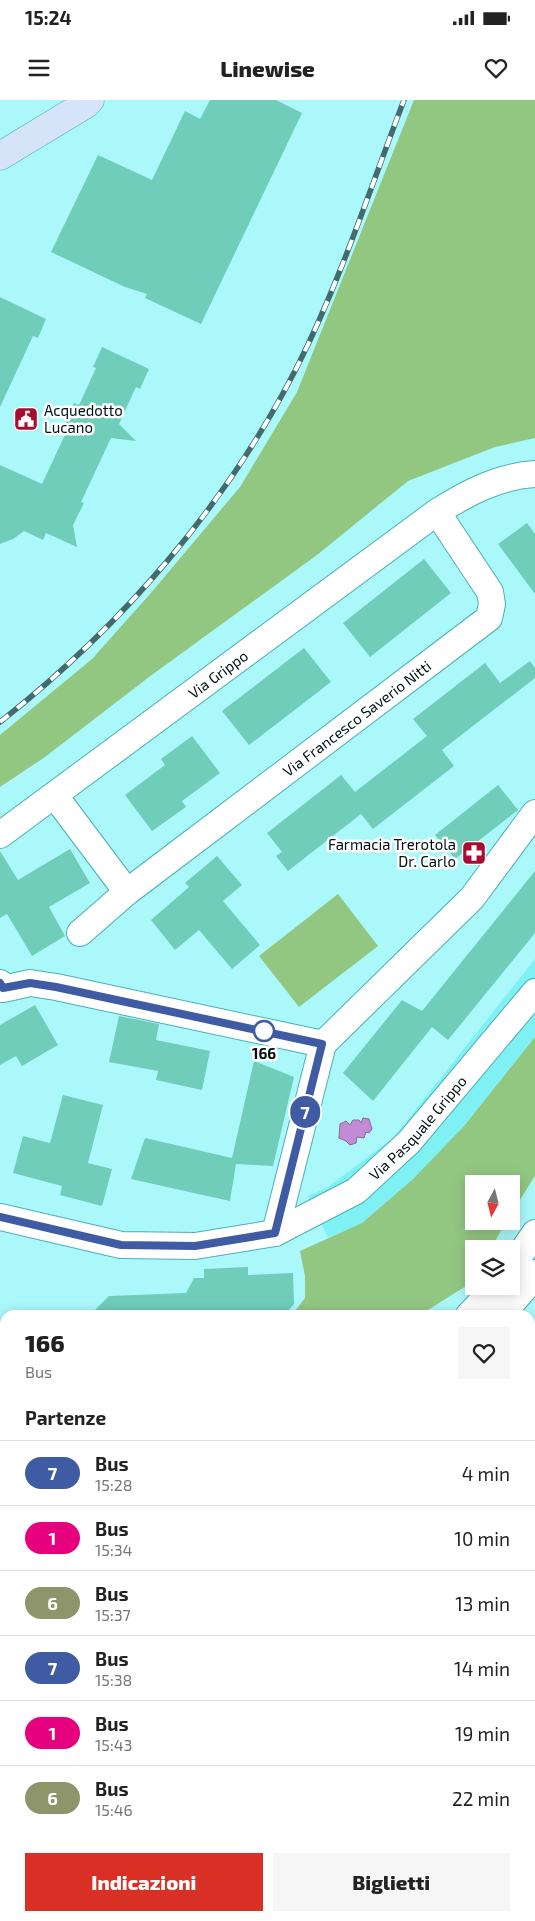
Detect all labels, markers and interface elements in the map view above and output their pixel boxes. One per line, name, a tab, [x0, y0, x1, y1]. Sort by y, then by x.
text: 15:24	[25, 6, 72, 29]
icon: menu	[25, 54, 53, 82]
icon: heart	[482, 54, 510, 82]
text: Linewise	[220, 55, 315, 81]
place label: Acquedotto Lucano	[44, 401, 123, 436]
public building icon: Acquedotto Lucano	[13, 406, 39, 432]
street label: Via Grippo	[185, 646, 251, 702]
street label: Via Francesco Saverio Nitti	[279, 656, 434, 780]
place label: Farmacia Trerotola Dr. Carlo	[328, 835, 456, 870]
pharmacy icon: Farmacia Trerotola Dr. Carlo	[461, 840, 487, 866]
marker: 166	[253, 1020, 275, 1042]
place label: 166	[252, 1044, 276, 1062]
street label: Via Pasquale Grippo	[365, 1072, 470, 1184]
line badge: 7	[289, 1096, 321, 1128]
text: 7	[300, 1101, 310, 1123]
north arrow	[465, 1175, 520, 1230]
map controls	[465, 1175, 520, 1295]
button: layers	[465, 1240, 520, 1295]
button: heart	[458, 1327, 510, 1379]
text: 166	[25, 1328, 65, 1357]
text: Bus	[25, 1362, 52, 1381]
text: Partenze	[25, 1406, 106, 1429]
text: Bus	[95, 1452, 129, 1475]
text: 7	[48, 1462, 57, 1484]
text: 4 min	[462, 1462, 510, 1485]
text: 15:28	[95, 1475, 132, 1494]
text: Bus	[95, 1517, 129, 1540]
text: 1	[49, 1527, 56, 1549]
text: 10 min	[454, 1527, 510, 1550]
text: 15:34	[95, 1540, 132, 1559]
text: Bus	[95, 1582, 129, 1605]
text: 6	[47, 1592, 58, 1614]
text: 13 min	[455, 1592, 510, 1615]
text: 15:37	[95, 1605, 131, 1624]
text: Bus	[95, 1647, 129, 1670]
text: 7	[48, 1657, 57, 1679]
text: 14 min	[454, 1657, 510, 1680]
text: 15:38	[95, 1670, 132, 1689]
text: Bus	[95, 1712, 129, 1735]
text: 1	[49, 1722, 56, 1744]
text: 19 min	[455, 1722, 510, 1745]
text: 15:43	[95, 1735, 132, 1754]
text: Bus	[95, 1777, 129, 1800]
text: 6	[47, 1787, 58, 1809]
text: 22 min	[452, 1787, 510, 1810]
text: 15:46	[95, 1800, 133, 1819]
button: Indicazioni	[25, 1853, 263, 1911]
button: Biglietti	[273, 1853, 510, 1911]

